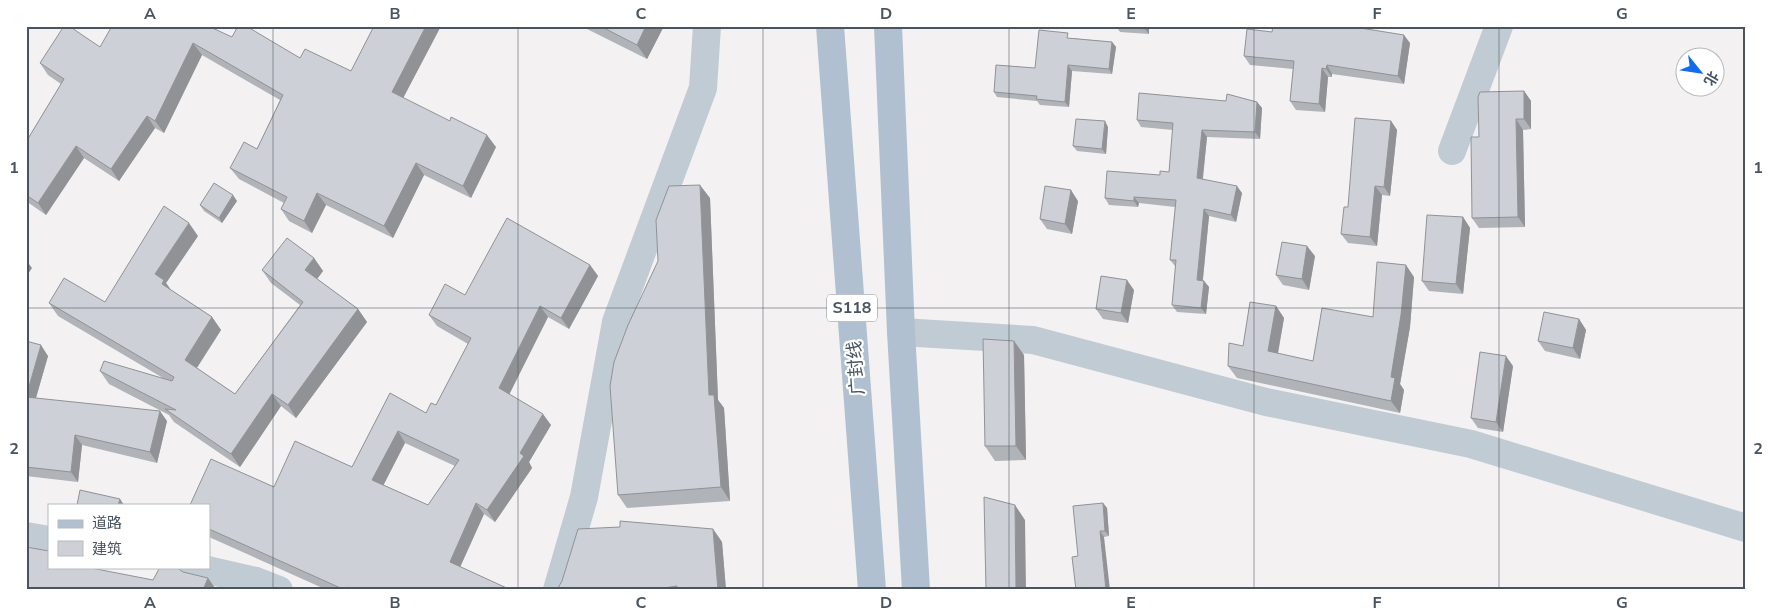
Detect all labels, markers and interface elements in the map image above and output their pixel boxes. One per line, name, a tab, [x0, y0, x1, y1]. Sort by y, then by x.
text: A	[144, 3, 156, 25]
text: B	[389, 3, 401, 25]
text: C	[636, 3, 647, 25]
text: D	[880, 3, 892, 25]
text: E	[1126, 3, 1136, 25]
text: F	[1373, 3, 1382, 25]
text: G	[1616, 3, 1628, 25]
north arrow	[1674, 48, 1724, 98]
text: 北	[1699, 67, 1723, 89]
text: 1	[9, 157, 19, 179]
text: 1	[1753, 157, 1763, 179]
road number: S118	[827, 294, 877, 322]
street label: 广封线	[842, 340, 870, 396]
text: 2	[9, 438, 19, 460]
text: 2	[1753, 438, 1763, 460]
legend	[48, 504, 210, 568]
text: 道路	[92, 513, 122, 533]
text: 建筑	[92, 539, 122, 559]
text: A	[144, 592, 156, 614]
text: B	[389, 592, 401, 614]
text: C	[636, 592, 647, 614]
text: D	[880, 592, 892, 614]
text: E	[1126, 592, 1136, 614]
text: F	[1373, 592, 1382, 614]
text: G	[1616, 592, 1628, 614]

